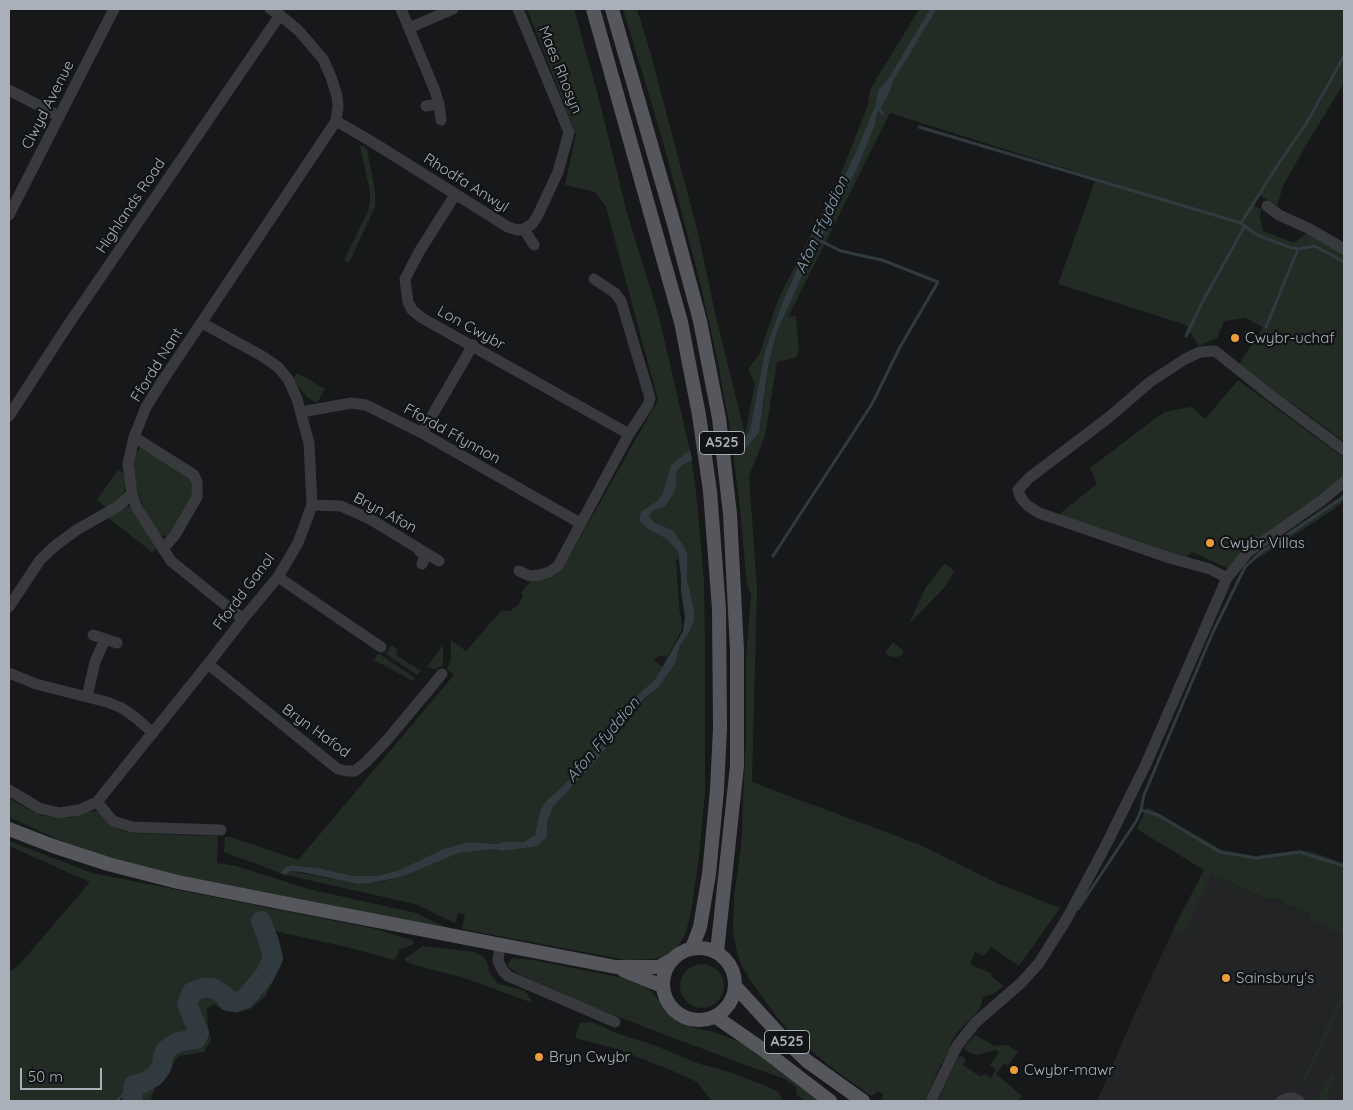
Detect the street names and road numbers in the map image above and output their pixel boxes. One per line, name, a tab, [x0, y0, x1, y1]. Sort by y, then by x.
street label: Maes Rhosyn	[534, 24, 586, 116]
street label: Clwyd Avenue	[18, 58, 78, 152]
street label: Rhodfa Anwyl	[420, 150, 512, 216]
street label: Highlands Road	[93, 155, 169, 257]
street label: Lon Cwybr	[434, 302, 508, 354]
street label: Ffordd Nant	[127, 325, 187, 405]
street label: Ffordd Ffynnon	[401, 400, 503, 468]
road number: A525	[700, 432, 744, 454]
street label: Bryn Afon	[350, 489, 420, 537]
street label: Ffordd Ganol	[209, 550, 279, 634]
street label: Bryn Hafod	[278, 700, 354, 762]
road number: A525	[764, 1030, 810, 1054]

